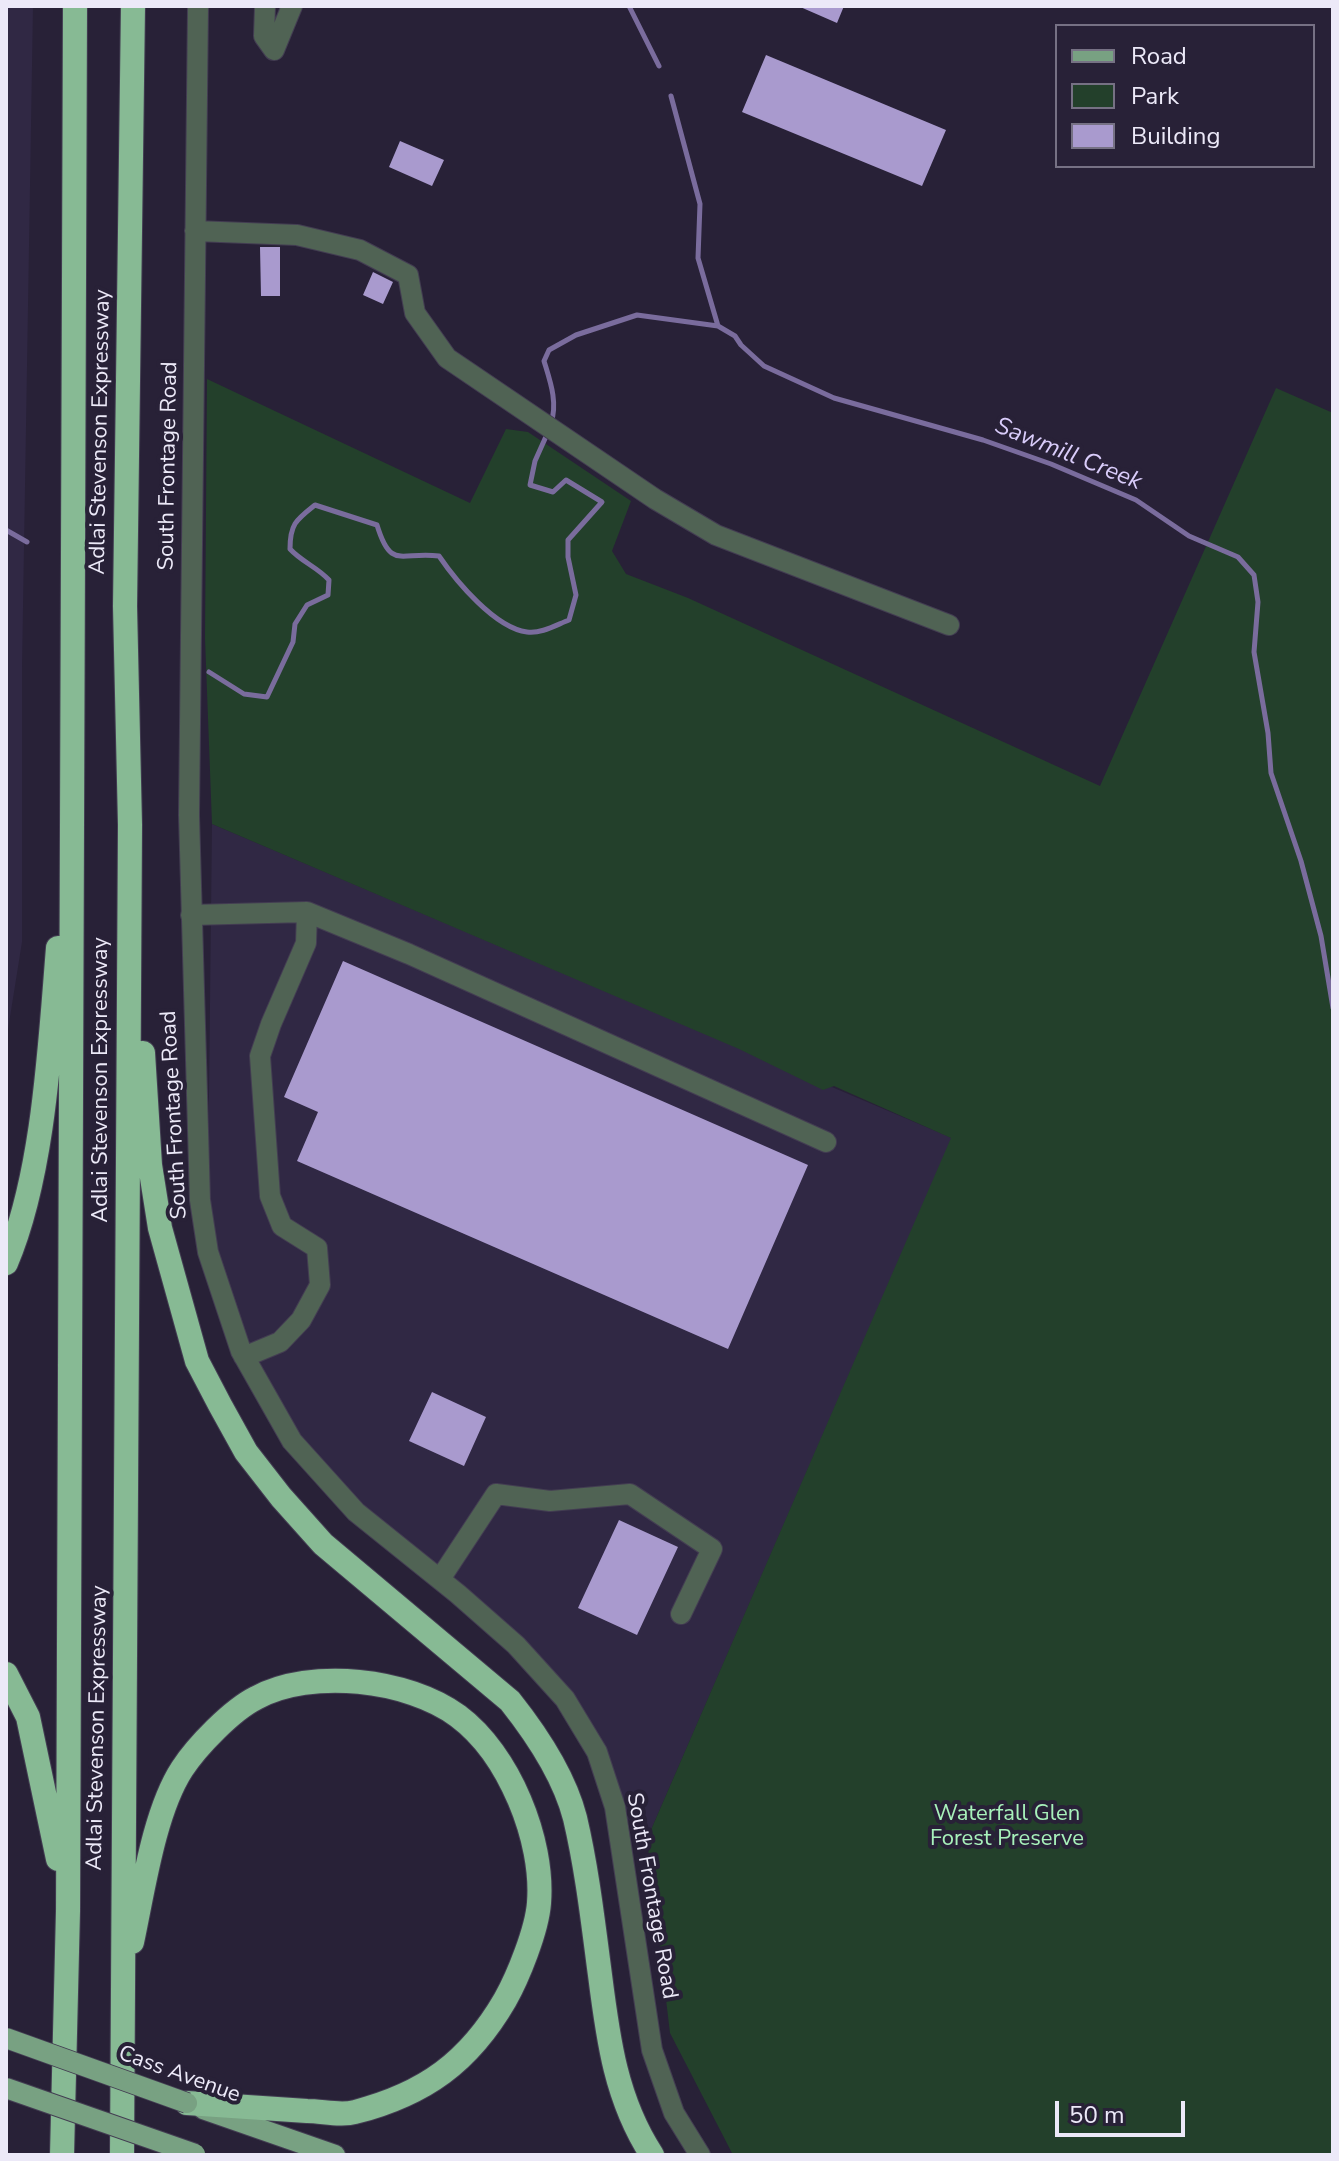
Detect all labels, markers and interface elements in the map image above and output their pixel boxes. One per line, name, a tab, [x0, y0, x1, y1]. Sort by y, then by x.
legend	[1055, 24, 1315, 168]
text: Road	[1131, 40, 1187, 72]
text: Park	[1131, 80, 1179, 112]
text: Building	[1131, 120, 1221, 152]
street label: Adlai Stevenson Expressway	[85, 289, 117, 575]
street label: South Frontage Road	[154, 361, 184, 571]
water label: Sawmill Creek	[990, 412, 1146, 498]
street label: Adlai Stevenson Expressway	[89, 937, 115, 1223]
street label: South Frontage Road	[156, 1010, 194, 1220]
street label: Adlai Stevenson Expressway	[82, 1585, 114, 1871]
street label: South Frontage Road	[620, 1791, 682, 2001]
park label: Waterfall Glen Forest Preserve	[930, 1802, 1084, 1854]
street label: Cass Avenue	[114, 2041, 244, 2109]
scale bar	[1059, 2085, 1189, 2135]
text: 50 m	[1069, 2099, 1125, 2131]

